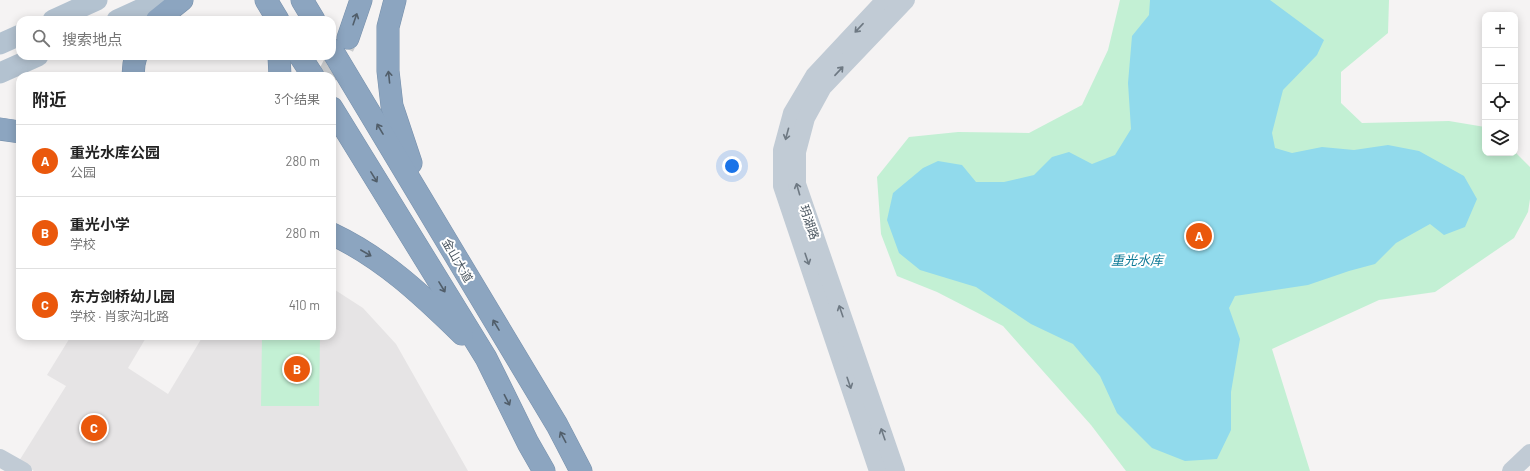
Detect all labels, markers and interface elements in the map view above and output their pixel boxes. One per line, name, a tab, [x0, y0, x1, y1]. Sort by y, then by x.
map controls	[1482, 12, 1518, 156]
button: +	[1482, 12, 1518, 48]
one-way arrow	[351, 14, 359, 26]
search box	[16, 16, 336, 60]
one-way arrow	[854, 23, 863, 33]
icon: search	[30, 27, 52, 49]
text: 搜索地点	[62, 30, 122, 48]
button: −	[1482, 48, 1518, 84]
one-way arrow	[834, 66, 844, 76]
one-way arrow	[385, 71, 392, 84]
button: locate	[1482, 84, 1518, 120]
text: 附近	[32, 89, 66, 109]
text: 3个结果	[274, 91, 320, 107]
button: layers	[1482, 120, 1518, 156]
one-way arrow	[375, 123, 383, 135]
one-way arrow	[782, 127, 790, 140]
text: 重光水库公园	[70, 143, 160, 161]
text: A	[41, 153, 49, 169]
text: 280 m	[286, 153, 320, 169]
your location	[722, 156, 742, 176]
text: 公园	[70, 164, 96, 180]
one-way arrow	[371, 171, 379, 183]
one-way arrow	[794, 182, 802, 195]
street label: 玥湖路	[798, 203, 822, 241]
text: 重光小学	[70, 215, 130, 233]
pin: A	[1186, 221, 1212, 251]
text: B	[41, 225, 49, 241]
text: 280 m	[286, 225, 320, 241]
text: 学校	[70, 236, 96, 252]
street label: 金山大道	[440, 236, 476, 284]
one-way arrow	[360, 250, 372, 257]
water label: 重光水库	[1111, 252, 1165, 268]
one-way arrow	[804, 253, 811, 266]
one-way arrow	[439, 281, 447, 293]
text: 东方剑桥幼儿园	[70, 287, 175, 305]
text: C	[41, 297, 49, 313]
text: 410 m	[289, 297, 320, 313]
one-way arrow	[836, 306, 844, 318]
text: 学校 · 肖家沟北路	[70, 308, 169, 324]
one-way arrow	[492, 319, 500, 331]
pin: B	[284, 354, 310, 384]
one-way arrow	[845, 376, 853, 388]
one-way arrow	[504, 394, 511, 406]
pin: C	[81, 413, 107, 443]
one-way arrow	[879, 429, 887, 441]
one-way arrow	[559, 431, 566, 443]

